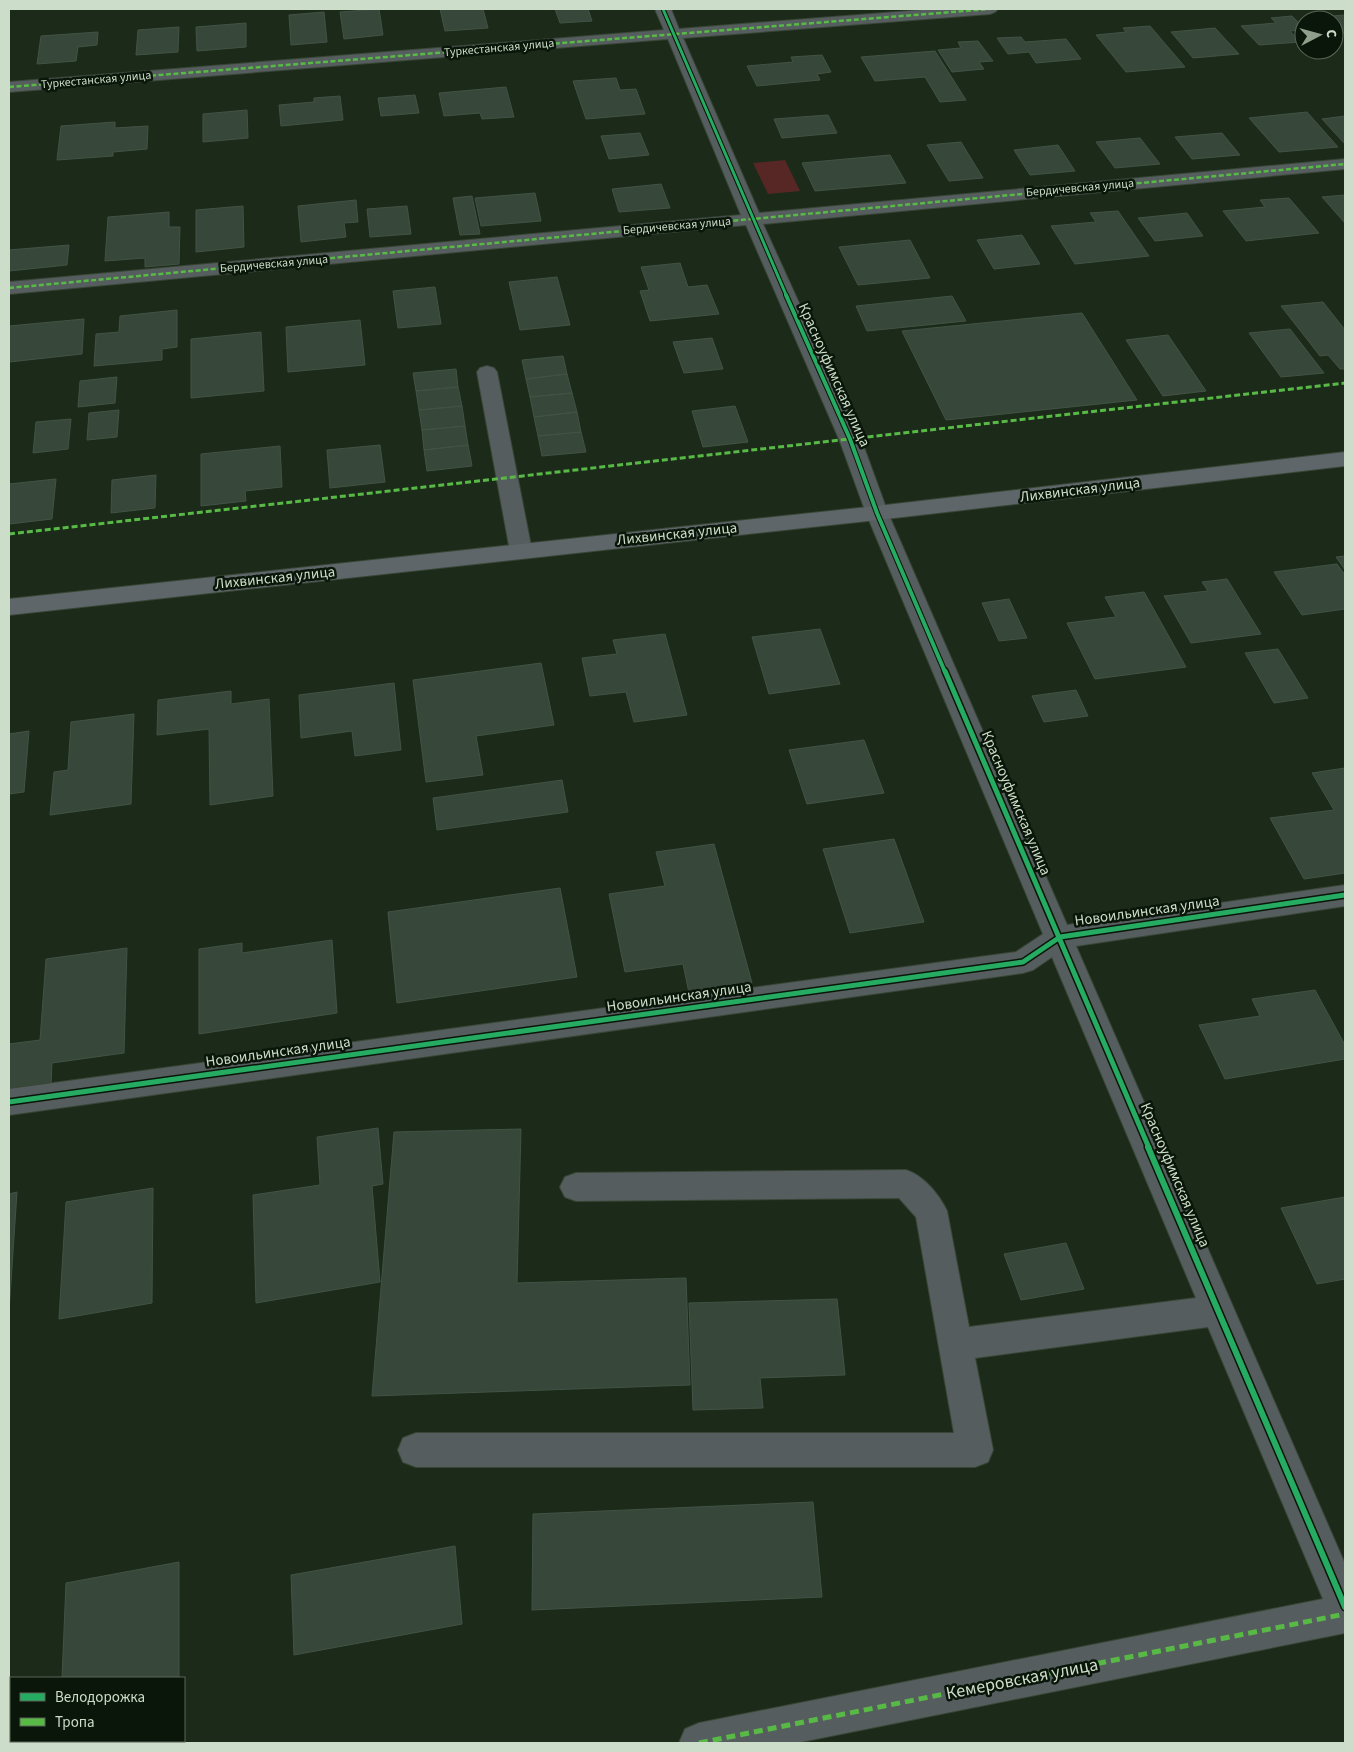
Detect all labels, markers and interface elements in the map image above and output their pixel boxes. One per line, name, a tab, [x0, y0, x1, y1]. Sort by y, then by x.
north arrow	[1294, 10, 1344, 60]
text: С	[1321, 29, 1341, 39]
street label: Туркестанская улица	[443, 35, 555, 61]
street label: Туркестанская улица	[40, 67, 152, 93]
street label: Бердичевская улица	[1025, 175, 1135, 201]
street label: Бердичевская улица	[622, 213, 732, 239]
street label: Бердичевская улица	[219, 251, 329, 277]
street label: Красноуфимская улица	[793, 300, 875, 450]
street label: Лихвинская улица	[1019, 472, 1141, 508]
street label: Лихвинская улица	[616, 517, 738, 551]
street label: Лихвинская улица	[214, 561, 336, 595]
street label: Красноуфимская улица	[976, 727, 1056, 879]
street label: Новоильинская улица	[1073, 890, 1221, 932]
street label: Новоильинская улица	[605, 976, 753, 1018]
street label: Новоильинская улица	[204, 1031, 352, 1073]
street label: Красноуфимская улица	[1135, 1099, 1215, 1251]
street label: Кемеровская улица	[944, 1652, 1100, 1706]
legend	[10, 1677, 185, 1742]
text: Велодорожка	[55, 1687, 145, 1708]
text: Тропа	[55, 1712, 95, 1733]

